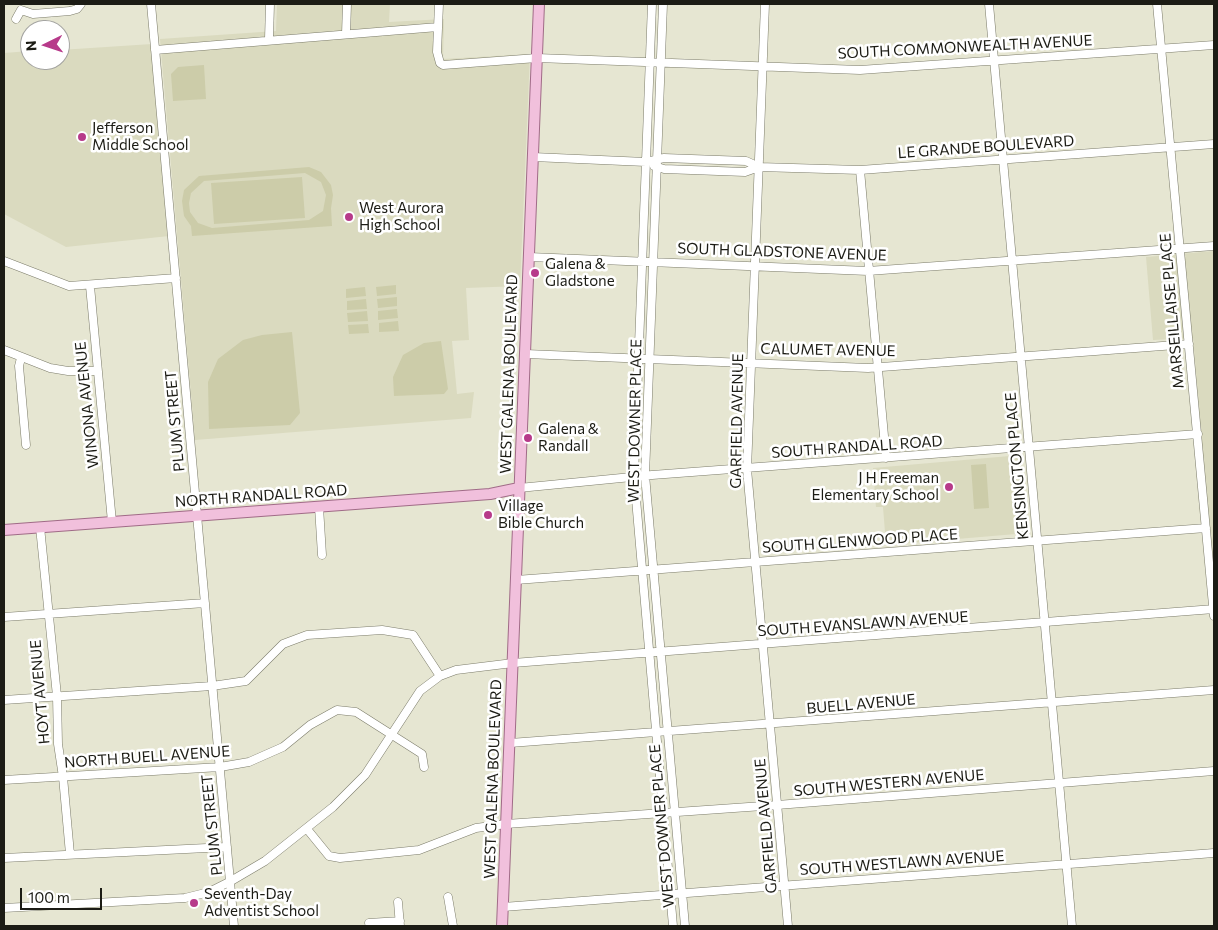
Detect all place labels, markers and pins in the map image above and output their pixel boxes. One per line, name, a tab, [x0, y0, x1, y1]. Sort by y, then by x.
place label: Jefferson Middle School	[92, 119, 189, 154]
marker: Jefferson Middle School	[76, 131, 88, 143]
place label: West Aurora High School	[359, 199, 444, 234]
marker: West Aurora High School	[343, 211, 355, 223]
place label: Galena & Gladstone	[545, 255, 615, 290]
marker: Galena & Gladstone	[529, 267, 541, 279]
place label: Galena & Randall	[538, 420, 599, 455]
marker: Galena & Randall	[522, 432, 534, 444]
place label: J H Freeman Elementary School	[812, 469, 939, 504]
marker: J H Freeman Elementary School	[943, 481, 955, 493]
place label: Village Bible Church	[498, 497, 584, 532]
marker: Village Bible Church	[482, 509, 494, 521]
place label: Seventh-Day Adventist School	[204, 885, 319, 920]
marker: Seventh-Day Adventist School	[188, 897, 200, 909]

